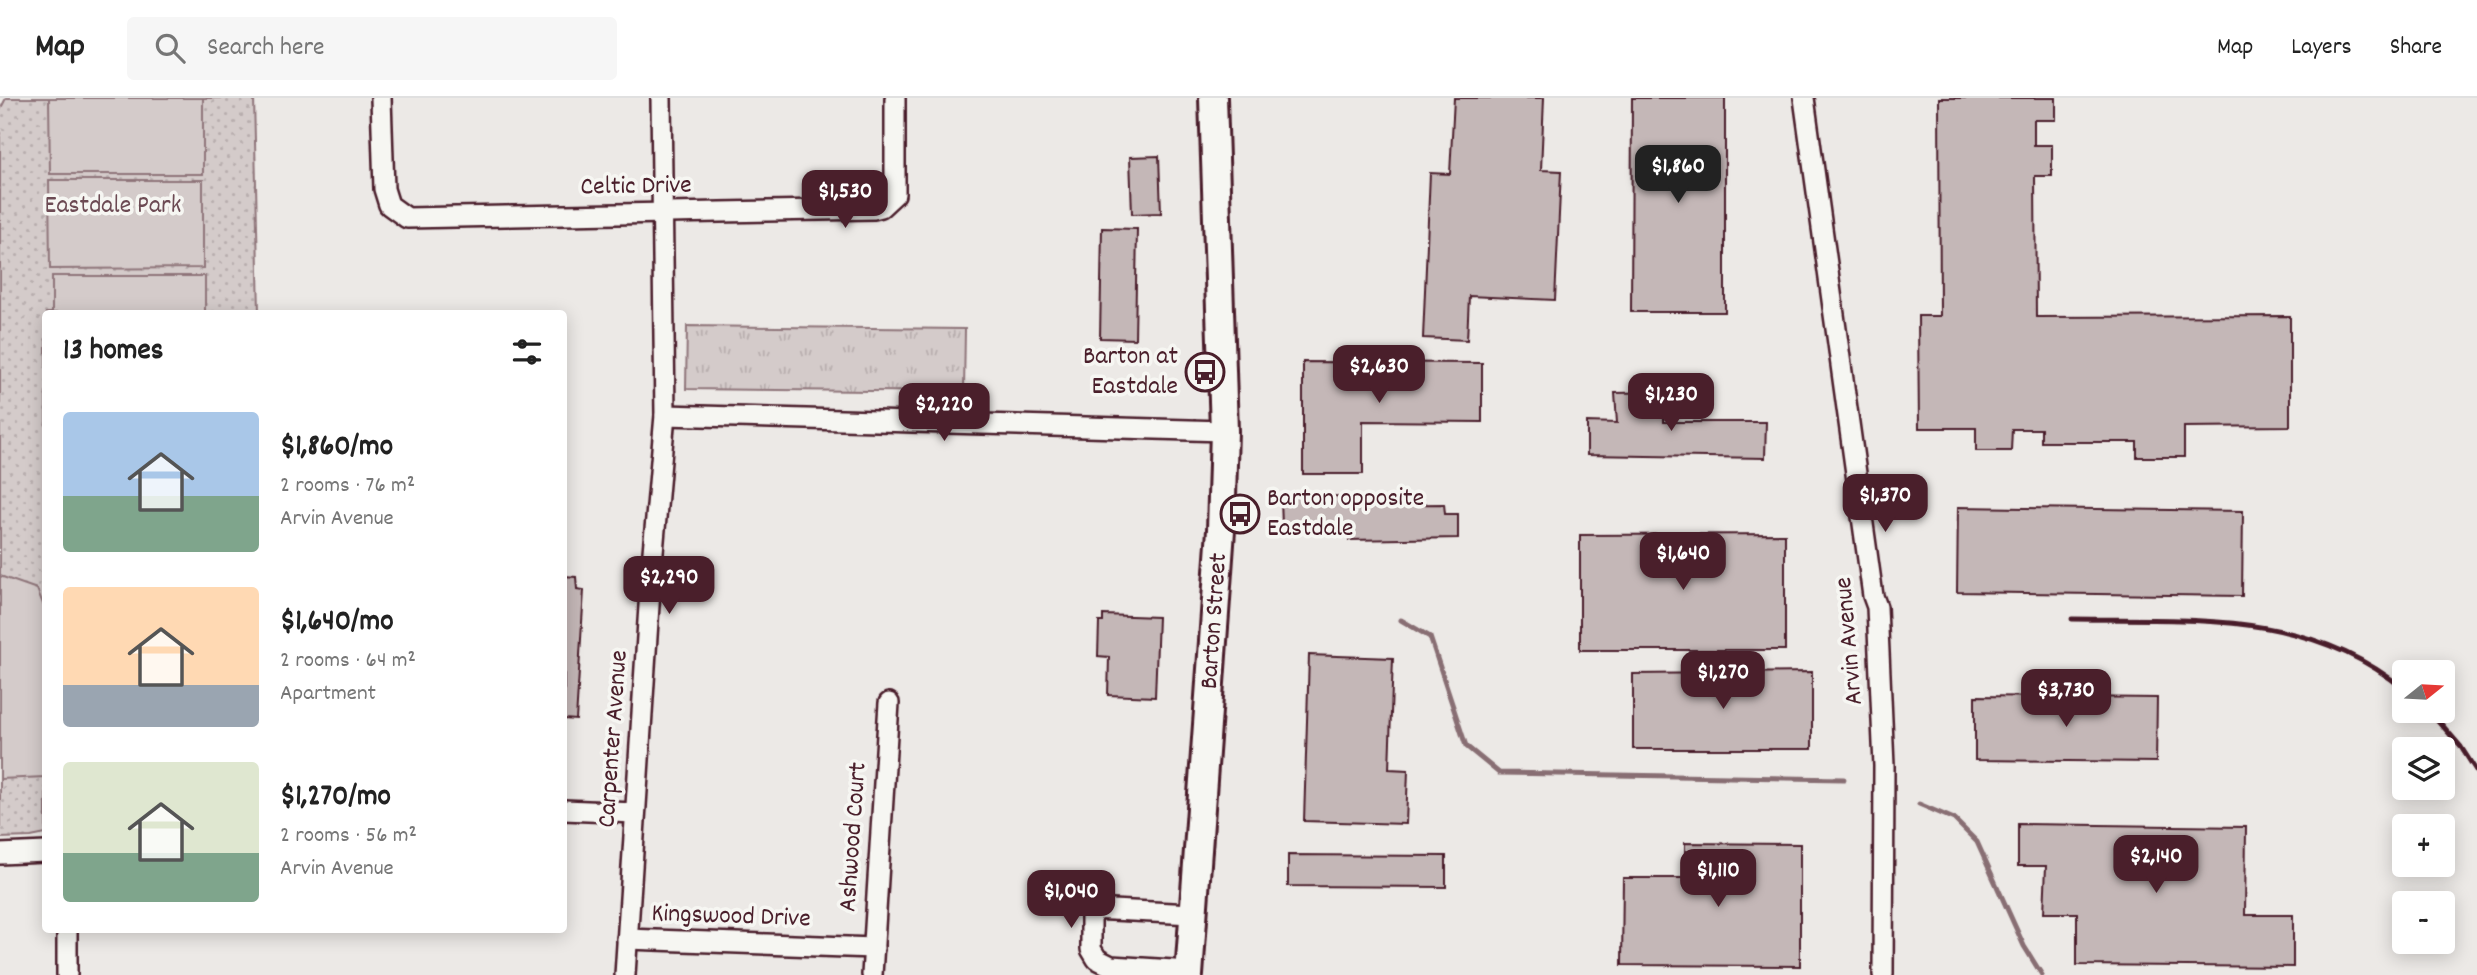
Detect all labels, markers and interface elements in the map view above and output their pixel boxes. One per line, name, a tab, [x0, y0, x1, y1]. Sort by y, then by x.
search box	[127, 17, 617, 80]
text: Map	[35, 25, 85, 72]
icon: search	[151, 29, 189, 67]
text: Search here	[207, 30, 325, 67]
text: Map	[2217, 31, 2253, 65]
text: Layers	[2291, 31, 2352, 65]
text: Share	[2390, 31, 2442, 65]
pin: $1,860	[1621, 146, 1735, 205]
text: $1,860	[1651, 151, 1705, 184]
street label: Celtic Drive	[580, 168, 692, 206]
pin: $1,530	[788, 170, 902, 230]
text: $1,530	[818, 176, 872, 209]
park label: Eastdale Park	[45, 188, 181, 225]
text: 13 homes	[63, 331, 163, 374]
icon: filters	[508, 333, 546, 371]
place label: Barton at Eastdale	[1083, 339, 1178, 406]
pin: $2,630	[1322, 345, 1436, 405]
bus stop icon: Barton at Eastdale	[1184, 351, 1226, 393]
text: $2,630	[1349, 351, 1409, 384]
pin: $1,230	[1614, 374, 1728, 433]
text: $1,230	[1644, 379, 1698, 412]
pin: $2,220	[887, 384, 1001, 443]
text: $2,220	[915, 389, 973, 422]
text: $1,860/mo	[280, 427, 393, 470]
icon: home	[119, 440, 203, 524]
text: 2 rooms · 76 m²	[280, 470, 415, 503]
pin: $1,370	[1828, 474, 1942, 534]
text: $1,370	[1859, 480, 1911, 513]
place label: Barton opposite Eastdale	[1267, 481, 1424, 548]
bus stop icon: Barton opposite Eastdale	[1219, 493, 1261, 535]
text: Arvin Avenue	[280, 503, 394, 536]
pin: $1,640	[1626, 532, 1740, 592]
text: $1,640	[1656, 538, 1710, 571]
street label: Barton Street	[1192, 551, 1238, 690]
pin: $2,290	[612, 556, 726, 616]
text: $2,290	[639, 562, 699, 595]
street label: Arvin Avenue	[1826, 575, 1874, 707]
text: $1,640/mo	[280, 602, 394, 645]
icon: home	[119, 615, 203, 699]
text: 2 rooms · 64 m²	[280, 645, 416, 678]
street label: Carpenter Avenue	[589, 649, 639, 829]
pin: $1,270	[1666, 652, 1780, 711]
text: $1,270	[1697, 657, 1749, 690]
north arrow	[2392, 660, 2455, 723]
map controls	[2392, 660, 2455, 954]
pin: $3,730	[2009, 670, 2123, 729]
text: $3,730	[2037, 675, 2095, 708]
text: Apartment	[280, 678, 376, 711]
button: layers	[2392, 737, 2455, 800]
street label: Ashwood Court	[830, 761, 878, 913]
text: $1,270/mo	[280, 777, 391, 820]
icon: home	[119, 790, 203, 874]
button: +	[2392, 814, 2455, 877]
text: 2 rooms · 56 m²	[280, 820, 417, 853]
pin: $2,140	[2099, 836, 2213, 895]
text: $2,140	[2129, 841, 2183, 874]
pin: $1,110	[1661, 850, 1775, 909]
text: Arvin Avenue	[280, 853, 394, 886]
text: $1,110	[1696, 855, 1740, 888]
pin: $1,040	[1014, 870, 1128, 930]
text: $1,040	[1043, 876, 1099, 909]
button: −	[2392, 891, 2455, 954]
street label: Kingswood Drive	[651, 896, 811, 938]

